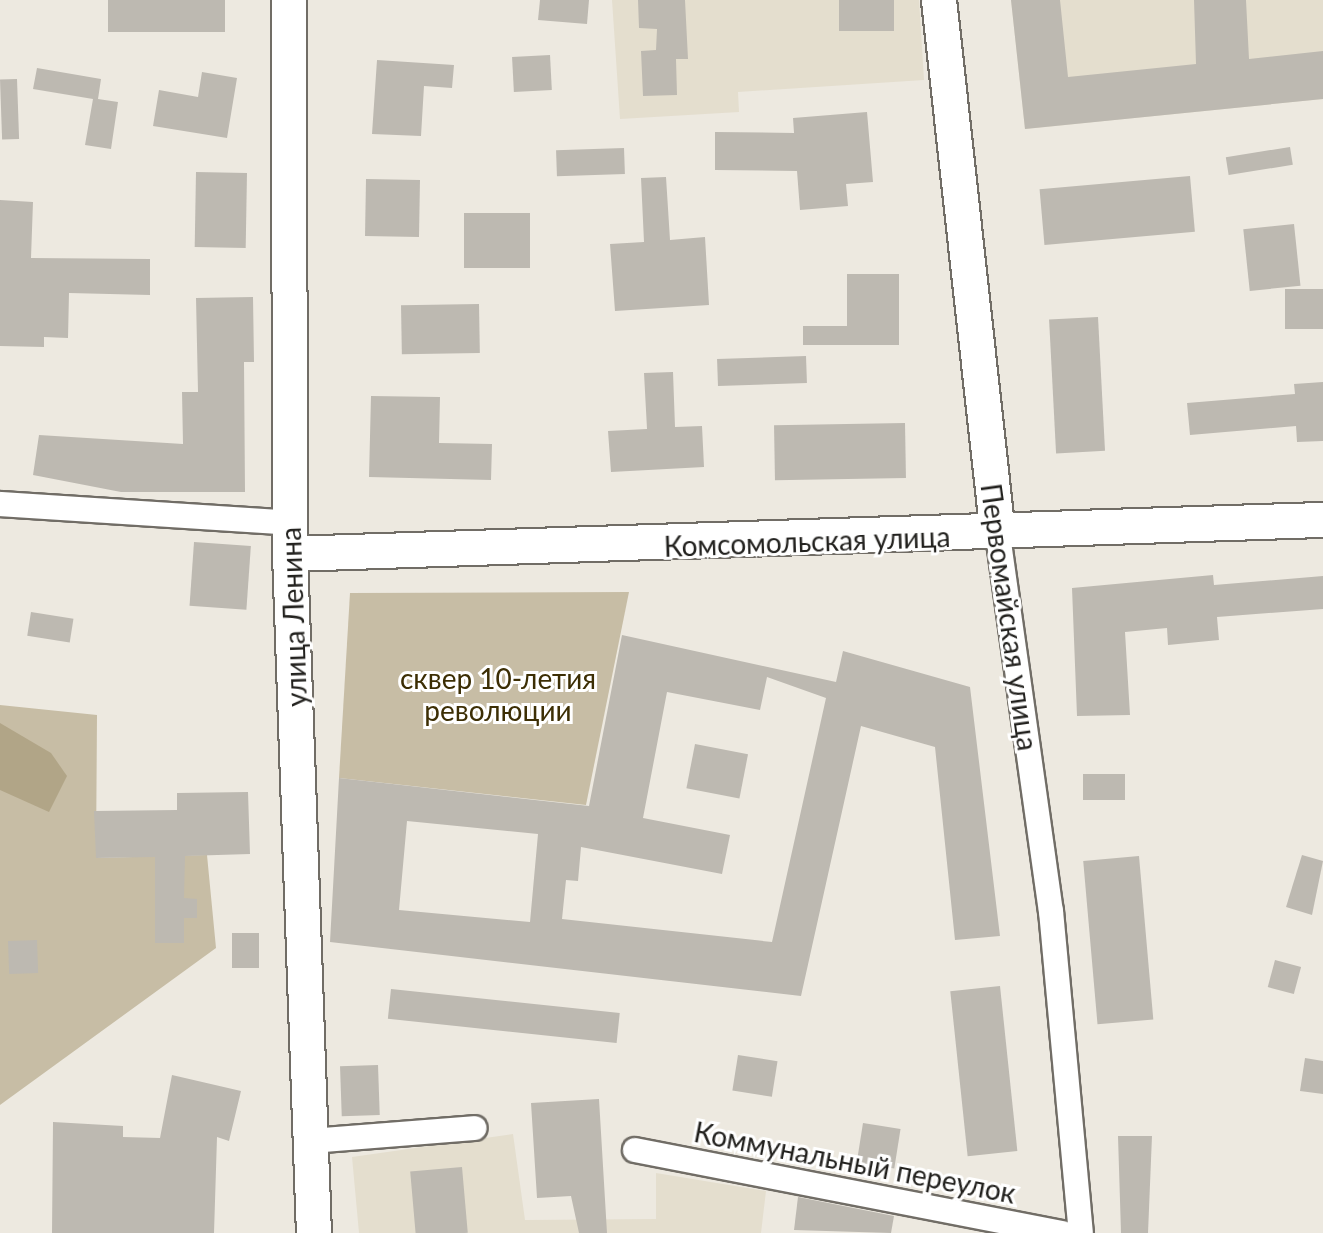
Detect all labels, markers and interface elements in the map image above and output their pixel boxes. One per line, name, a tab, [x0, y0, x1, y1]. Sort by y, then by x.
street label: Первомайская улица	[975, 481, 1045, 753]
street label: Комсомольская улица	[663, 519, 951, 563]
street label: улица Ленина	[273, 527, 313, 707]
park label: сквер 10-летия революции	[400, 661, 596, 727]
street label: Коммунальный переулок	[691, 1114, 1019, 1210]

